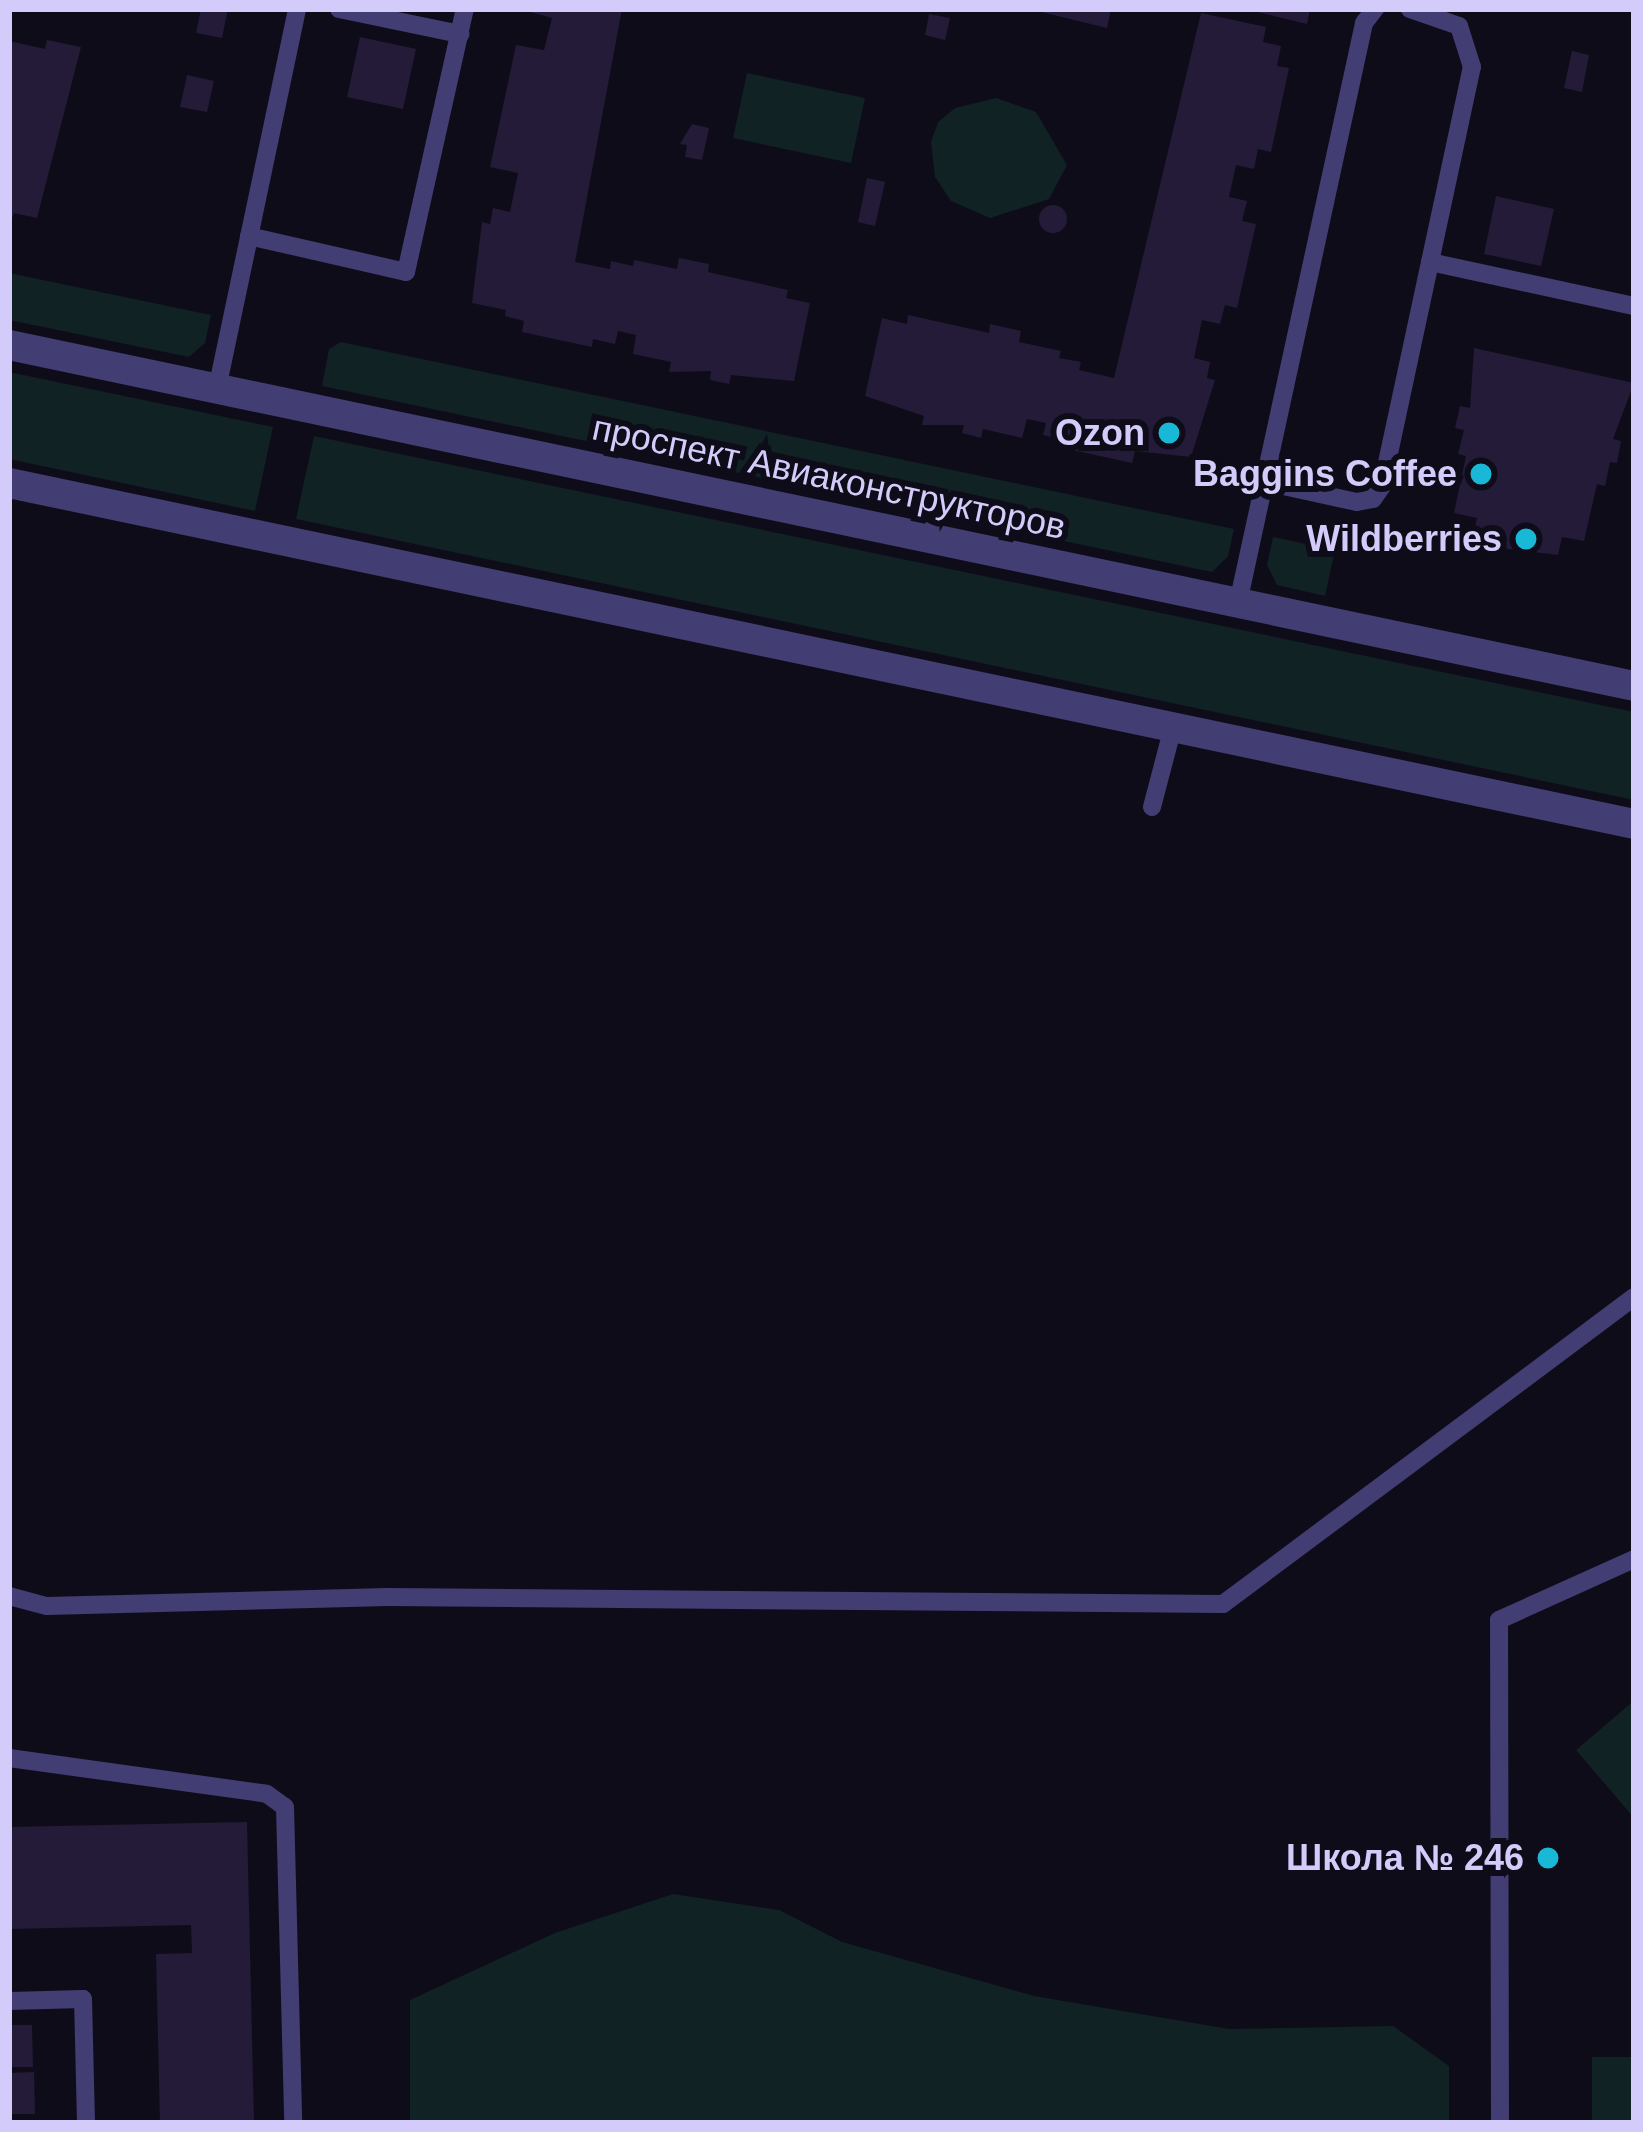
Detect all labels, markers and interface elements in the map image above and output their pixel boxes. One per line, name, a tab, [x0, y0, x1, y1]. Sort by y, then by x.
street label: проспект Авиаконструкторов	[589, 406, 1069, 548]
place label: Ozon	[1055, 411, 1145, 455]
marker: Ozon	[1156, 420, 1182, 446]
place label: Baggins Coffee	[1193, 452, 1457, 496]
marker: Baggins Coffee	[1468, 461, 1494, 487]
place label: Wildberries	[1306, 517, 1502, 561]
marker: Wildberries	[1513, 526, 1539, 552]
place label: Школа № 246	[1286, 1836, 1524, 1880]
marker: Школа № 246	[1535, 1845, 1561, 1871]

